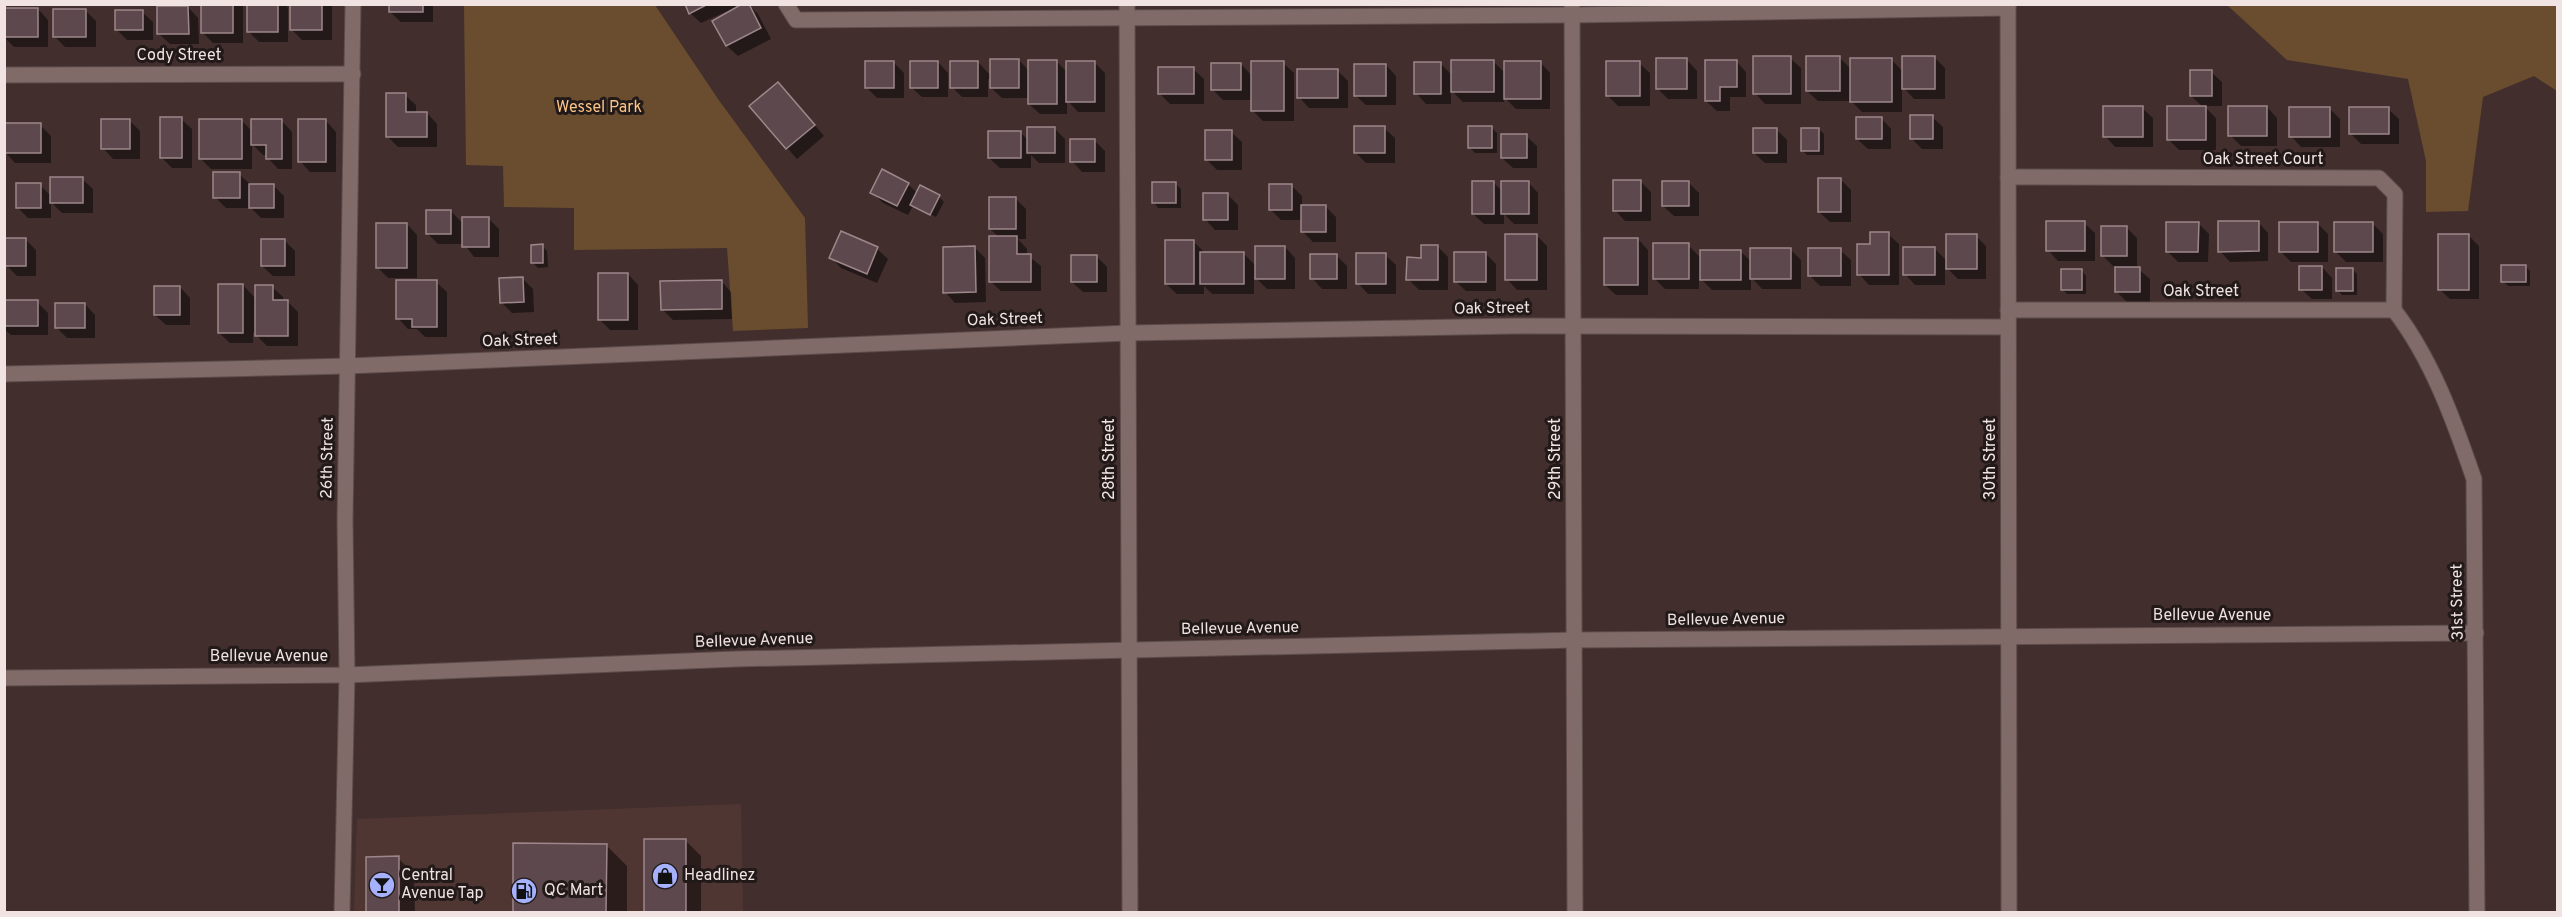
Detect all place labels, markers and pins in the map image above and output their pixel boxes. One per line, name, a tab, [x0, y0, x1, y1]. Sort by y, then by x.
shop icon: Headlinez	[650, 861, 680, 891]
place label: Central Avenue Tap	[401, 866, 484, 904]
place label: Headlinez	[684, 866, 755, 886]
bar icon: Central Avenue Tap	[367, 870, 397, 900]
fuel station icon: QC Mart	[509, 876, 539, 906]
place label: QC Mart	[544, 881, 603, 901]

